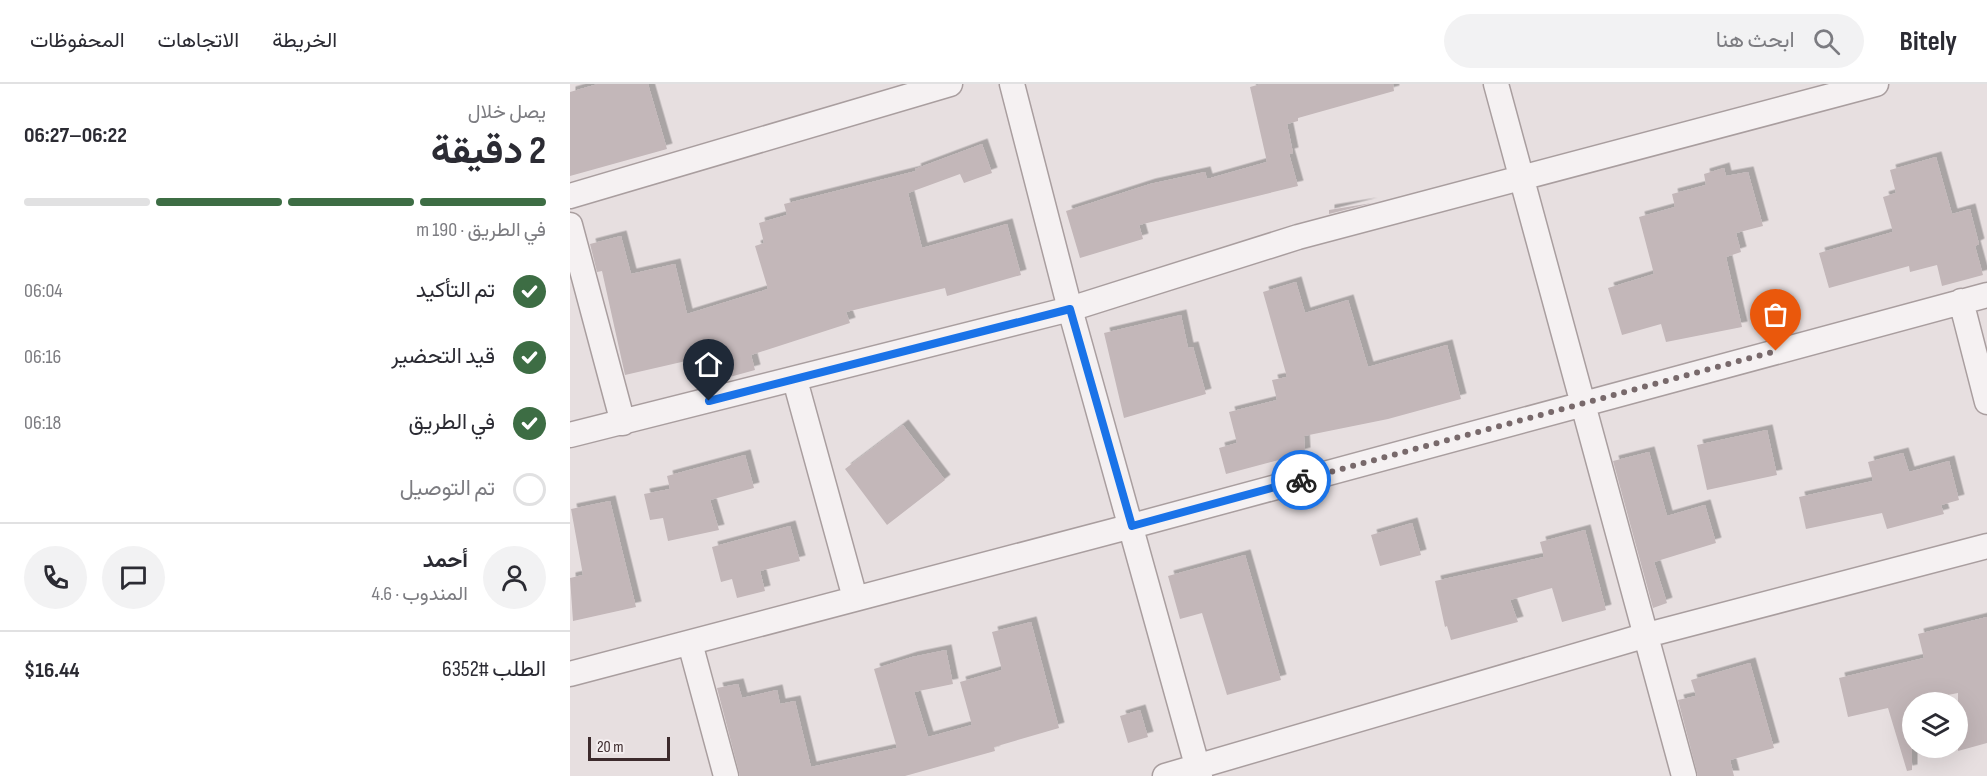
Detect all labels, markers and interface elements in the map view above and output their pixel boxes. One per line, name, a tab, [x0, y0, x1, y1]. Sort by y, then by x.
search box	[1444, 14, 1864, 68]
icon: search	[1810, 25, 1843, 58]
text: Bitely	[1900, 25, 1957, 58]
text: ابحث هنا	[1716, 27, 1795, 54]
text: المحفوظات	[30, 28, 125, 53]
text: الاتجاهات	[158, 28, 239, 53]
text: الخريطة	[272, 28, 337, 53]
text: يصل خلال	[468, 100, 546, 124]
text: 06:22–06:27	[24, 122, 127, 149]
text: 2 دقيقة	[431, 128, 546, 175]
text: في الطريق · 190 m	[416, 218, 546, 242]
icon: check	[513, 275, 546, 308]
text: تم التأكيد	[416, 277, 495, 304]
text: 06:04	[24, 279, 63, 303]
pin	[1750, 289, 1801, 351]
icon: bag	[1759, 298, 1792, 331]
pin	[683, 339, 734, 401]
icon: check	[513, 341, 546, 374]
text: قيد التحضير	[391, 343, 495, 370]
text: 06:16	[24, 345, 61, 369]
icon: home	[692, 348, 725, 381]
icon: check	[513, 407, 546, 440]
text: في الطريق	[409, 409, 495, 436]
text: 06:18	[24, 411, 61, 435]
courier	[1271, 450, 1331, 510]
icon: bike	[1285, 464, 1318, 497]
text: تم التوصيل	[400, 475, 495, 502]
button: phone	[24, 546, 87, 609]
button: chat	[102, 546, 165, 609]
button: person	[483, 546, 546, 609]
text: أحمد	[423, 547, 468, 574]
text: المندوب · 4.6	[372, 582, 468, 606]
text: الطلب #6352	[442, 656, 546, 683]
text: $16.44	[24, 657, 80, 684]
map controls	[1902, 692, 1968, 758]
button: layers	[1902, 692, 1968, 758]
scale bar	[588, 734, 670, 762]
text: 20 m	[597, 738, 624, 757]

